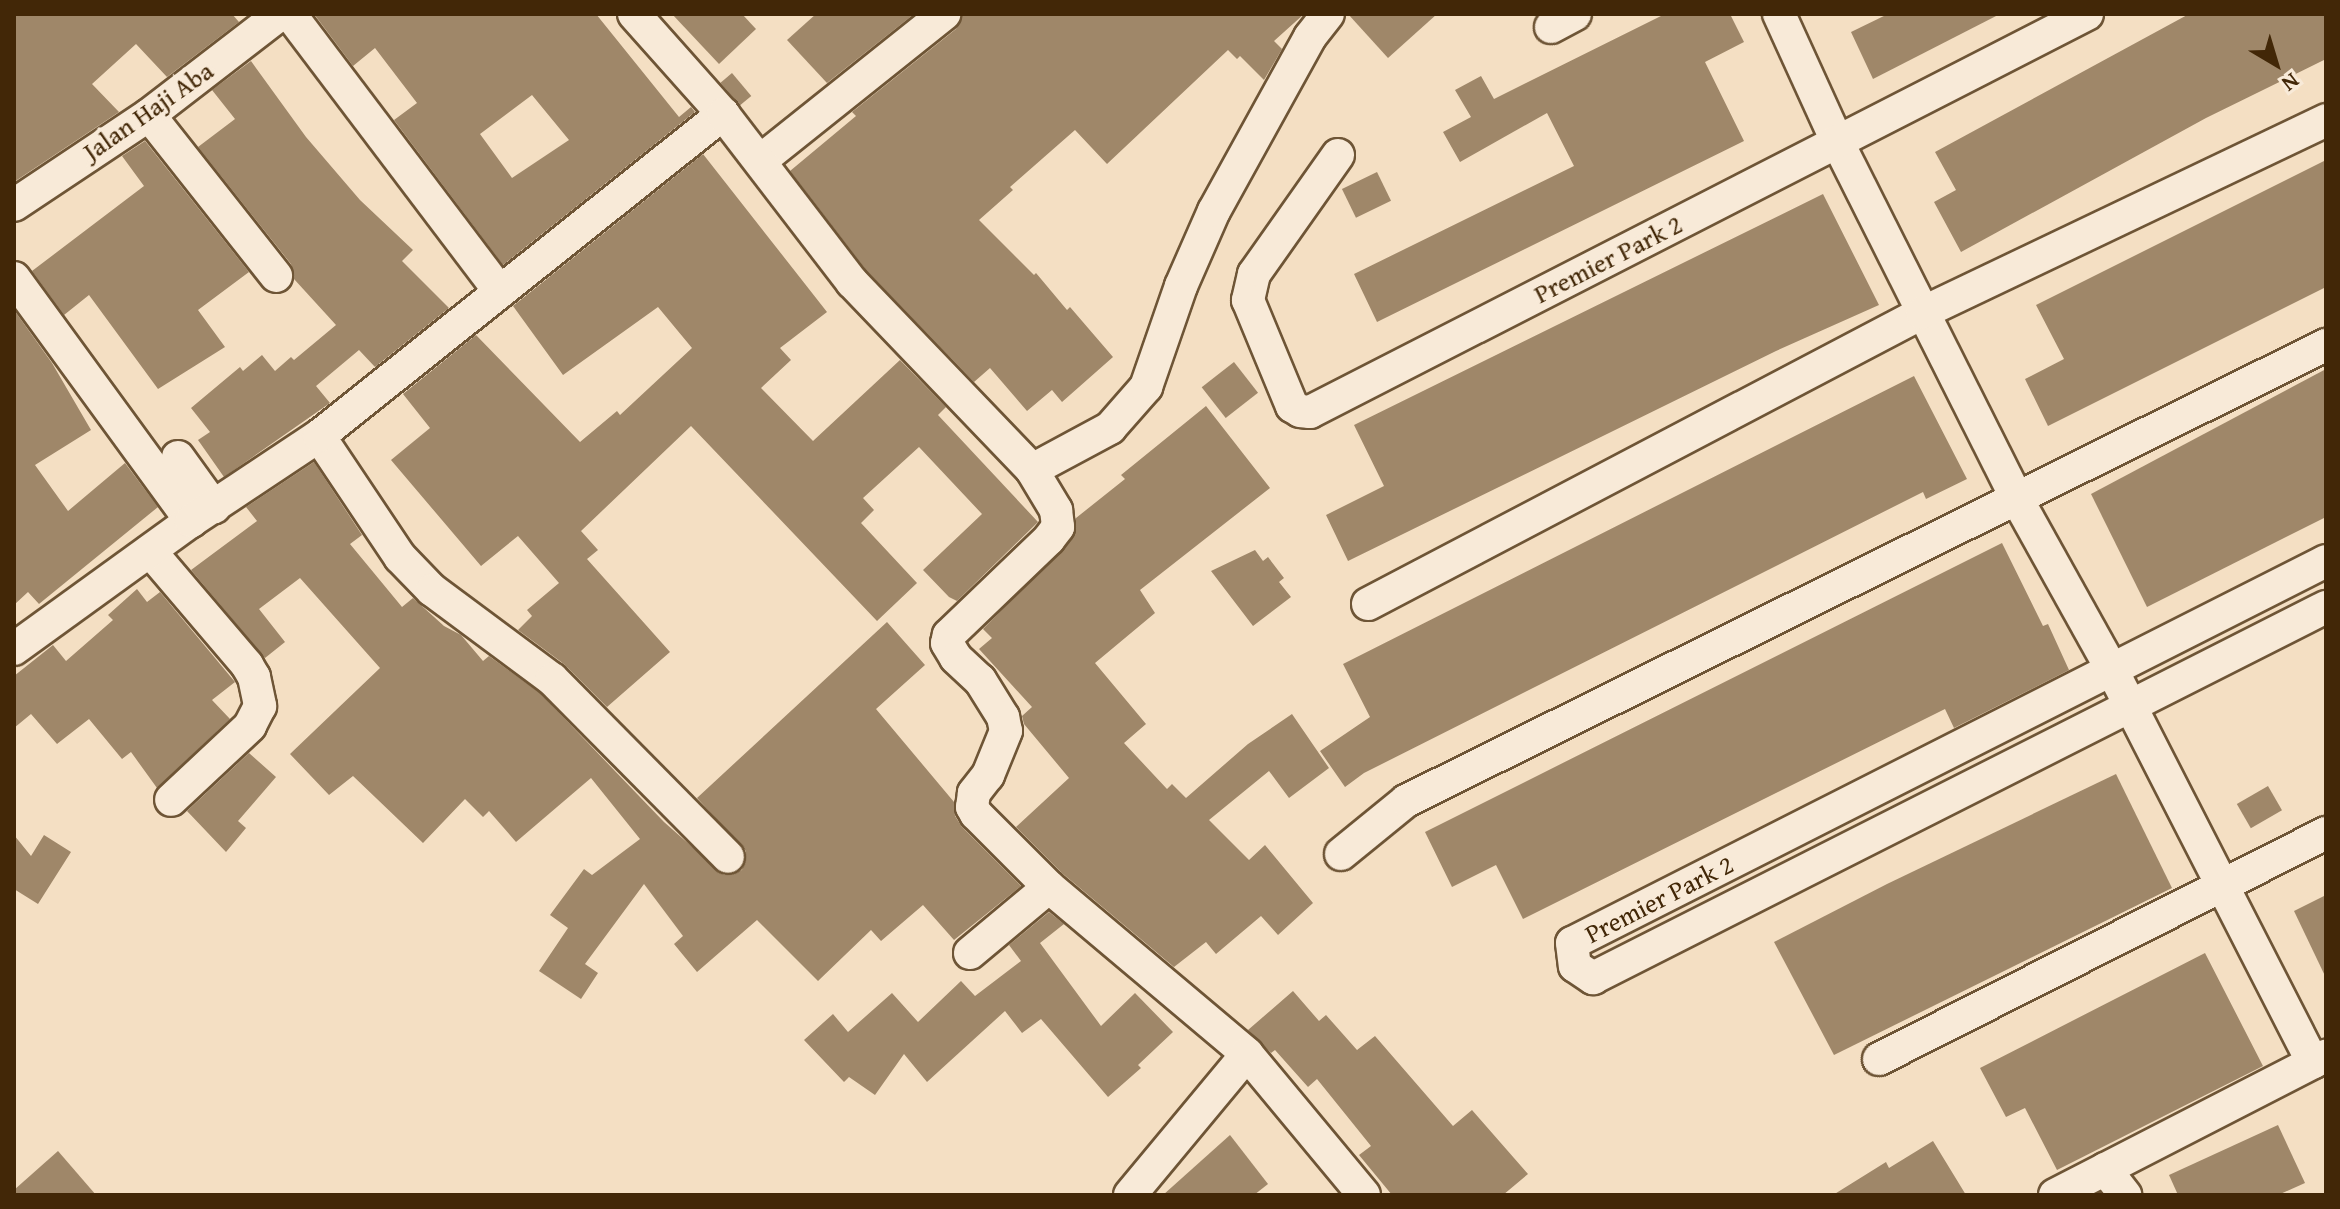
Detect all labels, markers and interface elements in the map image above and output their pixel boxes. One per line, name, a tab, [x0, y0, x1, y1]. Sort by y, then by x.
north arrow	[2236, 24, 2316, 104]
street label: Jalan Haji Aba	[77, 55, 219, 167]
text: N	[2275, 66, 2306, 100]
street label: Premier Park 2	[1529, 208, 1687, 310]
street label: Premier Park 2	[1580, 848, 1738, 950]

